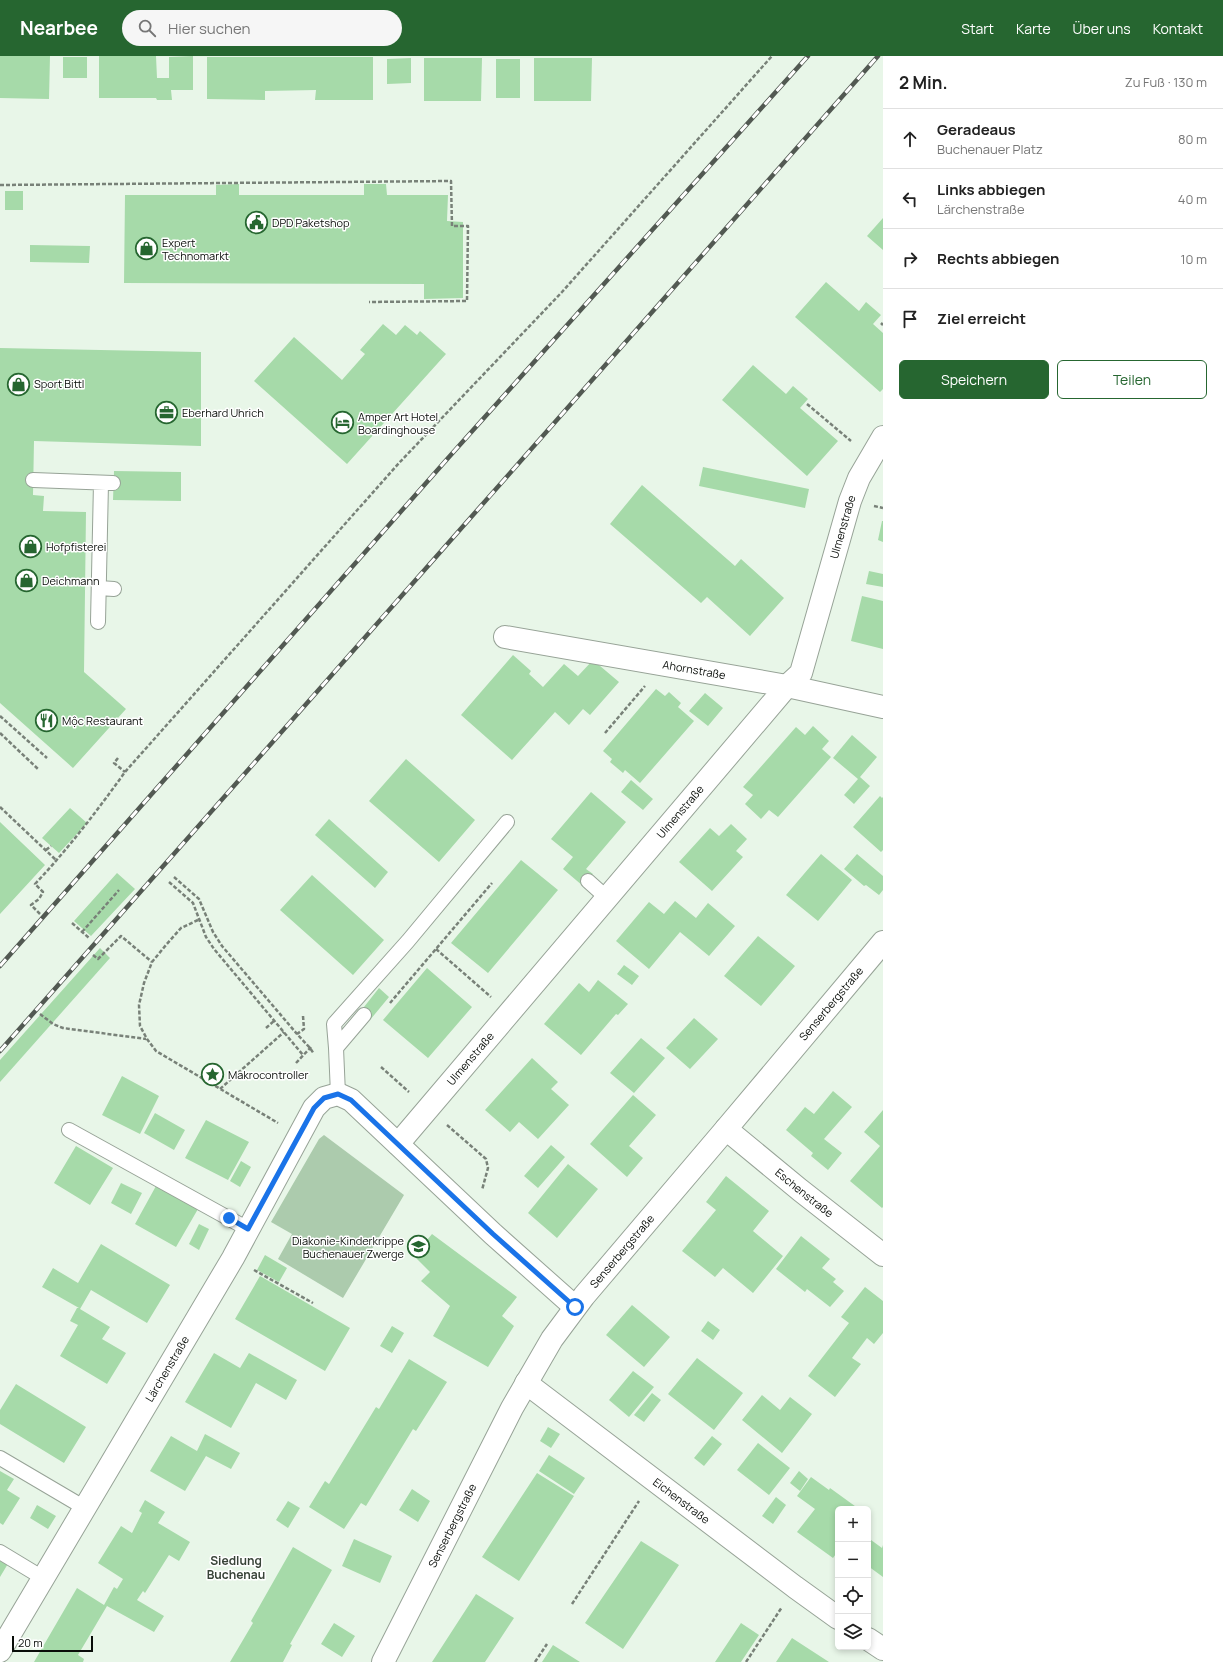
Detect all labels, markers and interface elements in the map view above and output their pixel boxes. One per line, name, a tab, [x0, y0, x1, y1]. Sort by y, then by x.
search box	[122, 10, 402, 46]
text: Nearbee	[20, 15, 98, 41]
icon: search	[136, 17, 158, 39]
text: Hier suchen	[168, 18, 250, 39]
text: Start	[961, 19, 994, 38]
text: Karte	[1016, 19, 1051, 38]
text: Über uns	[1073, 19, 1131, 38]
text: Kontakt	[1153, 19, 1203, 38]
text: 2 Min.	[899, 71, 948, 94]
text: Zu Fuß · 130 m	[1125, 73, 1207, 91]
text: Geradeaus	[937, 119, 1016, 140]
icon: ahead	[899, 128, 921, 150]
text: 80 m	[1178, 130, 1207, 148]
text: Buchenauer Platz	[937, 140, 1043, 158]
text: Links abbiegen	[937, 179, 1045, 200]
icon: left	[899, 188, 921, 210]
text: 40 m	[1178, 190, 1207, 208]
text: Lärchenstraße	[937, 200, 1025, 218]
public building icon: DPD Paketshop	[244, 210, 270, 236]
place label: DPD Paketshop	[272, 215, 350, 230]
place label: Expert Technomarkt	[162, 235, 229, 263]
shop icon: Expert Technomarkt	[134, 236, 160, 262]
icon: right	[899, 248, 921, 270]
text: Rechts abbiegen	[937, 248, 1059, 269]
text: 10 m	[1180, 250, 1207, 268]
icon: arrive	[899, 308, 921, 330]
text: Ziel erreicht	[937, 308, 1026, 329]
button: Speichern	[899, 360, 1049, 399]
button: Teilen	[1057, 360, 1207, 399]
shop icon: Sport Bittl	[5, 371, 31, 397]
place label: Sport Bittl	[34, 376, 84, 391]
office icon: Eberhard Uhrich	[154, 400, 180, 426]
place label: Eberhard Uhrich	[182, 405, 264, 420]
place label: Amper Art Hotel Boardinghouse	[358, 409, 438, 437]
hotel icon: Amper Art Hotel Boardinghouse	[329, 410, 355, 436]
street label: Ulmenstraße	[826, 492, 859, 560]
shop icon: Hofpfisterei	[17, 534, 43, 560]
place label: Hofpfisterei	[46, 539, 106, 554]
shop icon: Deichmann	[13, 568, 39, 594]
place label: Deichmann	[42, 573, 100, 588]
street label: Ahornstraße	[662, 657, 727, 682]
restaurant icon: Mộc Restaurant	[34, 708, 60, 734]
place label: Mộc Restaurant	[62, 713, 143, 728]
street label: Ulmenstraße	[653, 781, 707, 841]
street label: Senserbergstraße	[795, 963, 867, 1044]
street label: Ulmenstraße	[443, 1028, 497, 1088]
place icon: Makrocontroller	[200, 1062, 226, 1088]
place label: Makrocontroller	[228, 1067, 308, 1082]
street label: Eschenstraße	[772, 1165, 837, 1221]
route end	[220, 1209, 238, 1227]
street label: Senserbergstraße	[586, 1211, 658, 1291]
place label: Diakonie-Kinderkrippe Buchenauer Zwerge	[292, 1233, 405, 1261]
school or university icon: Diakonie-Kinderkrippe Buchenauer Zwerge	[406, 1234, 432, 1260]
route start	[566, 1298, 584, 1316]
street label: Lärchenstraße	[141, 1332, 192, 1404]
street label: Eichenstraße	[650, 1474, 714, 1527]
street label: Senserbergstraße	[424, 1480, 480, 1570]
map controls	[835, 1506, 871, 1650]
button: +	[835, 1506, 871, 1542]
button: −	[835, 1542, 871, 1578]
district label: Siedlung Buchenau	[207, 1552, 265, 1583]
button: locate	[835, 1578, 871, 1614]
button: layers	[835, 1614, 871, 1650]
scale bar	[12, 1634, 93, 1653]
text: 20 m	[18, 1635, 43, 1650]

